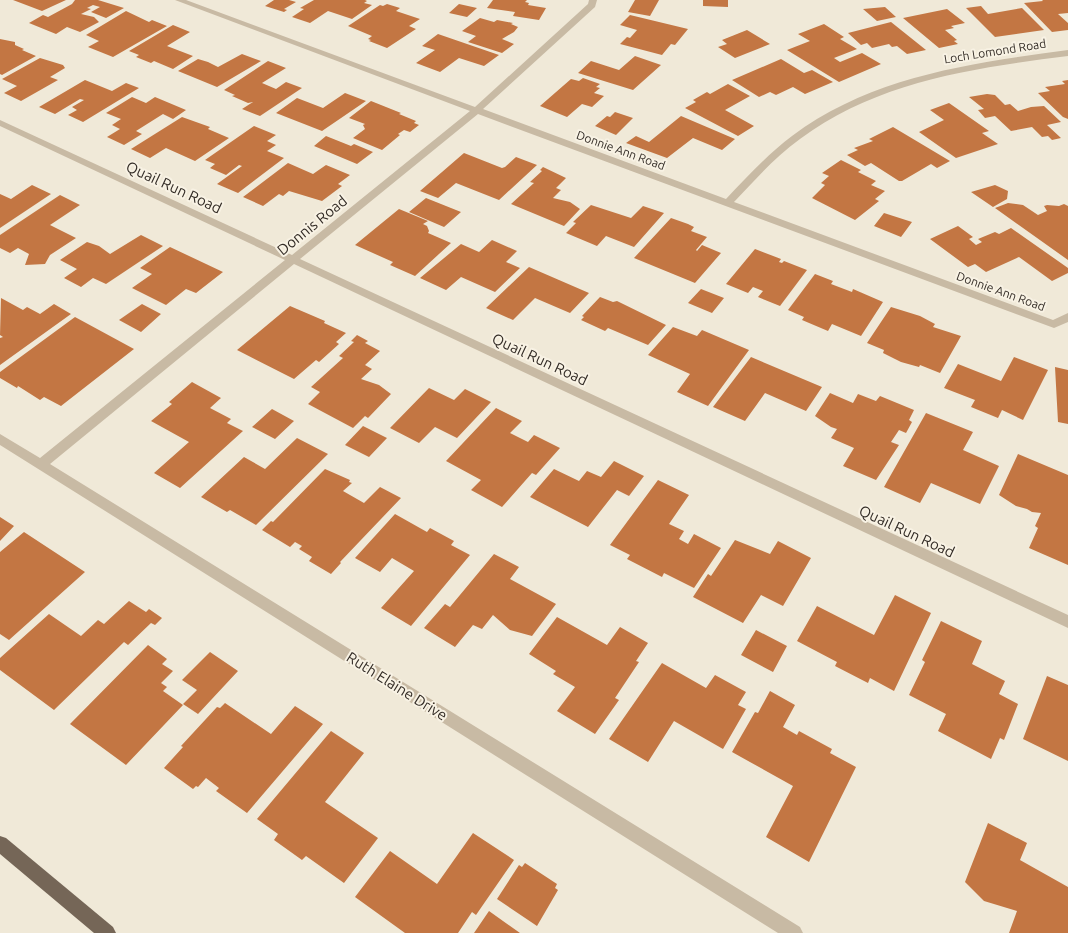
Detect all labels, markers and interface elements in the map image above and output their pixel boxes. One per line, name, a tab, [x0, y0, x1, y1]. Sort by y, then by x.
street label: Loch Lomond Road	[943, 37, 1047, 65]
street label: Donnie Ann Road	[575, 128, 667, 172]
street label: Quail Run Road	[124, 157, 224, 217]
street label: Donnis Road	[274, 192, 350, 258]
street label: Donnie Ann Road	[955, 269, 1047, 313]
street label: Quail Run Road	[490, 329, 590, 389]
street label: Quail Run Road	[857, 501, 957, 561]
street label: Ruth Elaine Drive	[344, 648, 450, 724]

